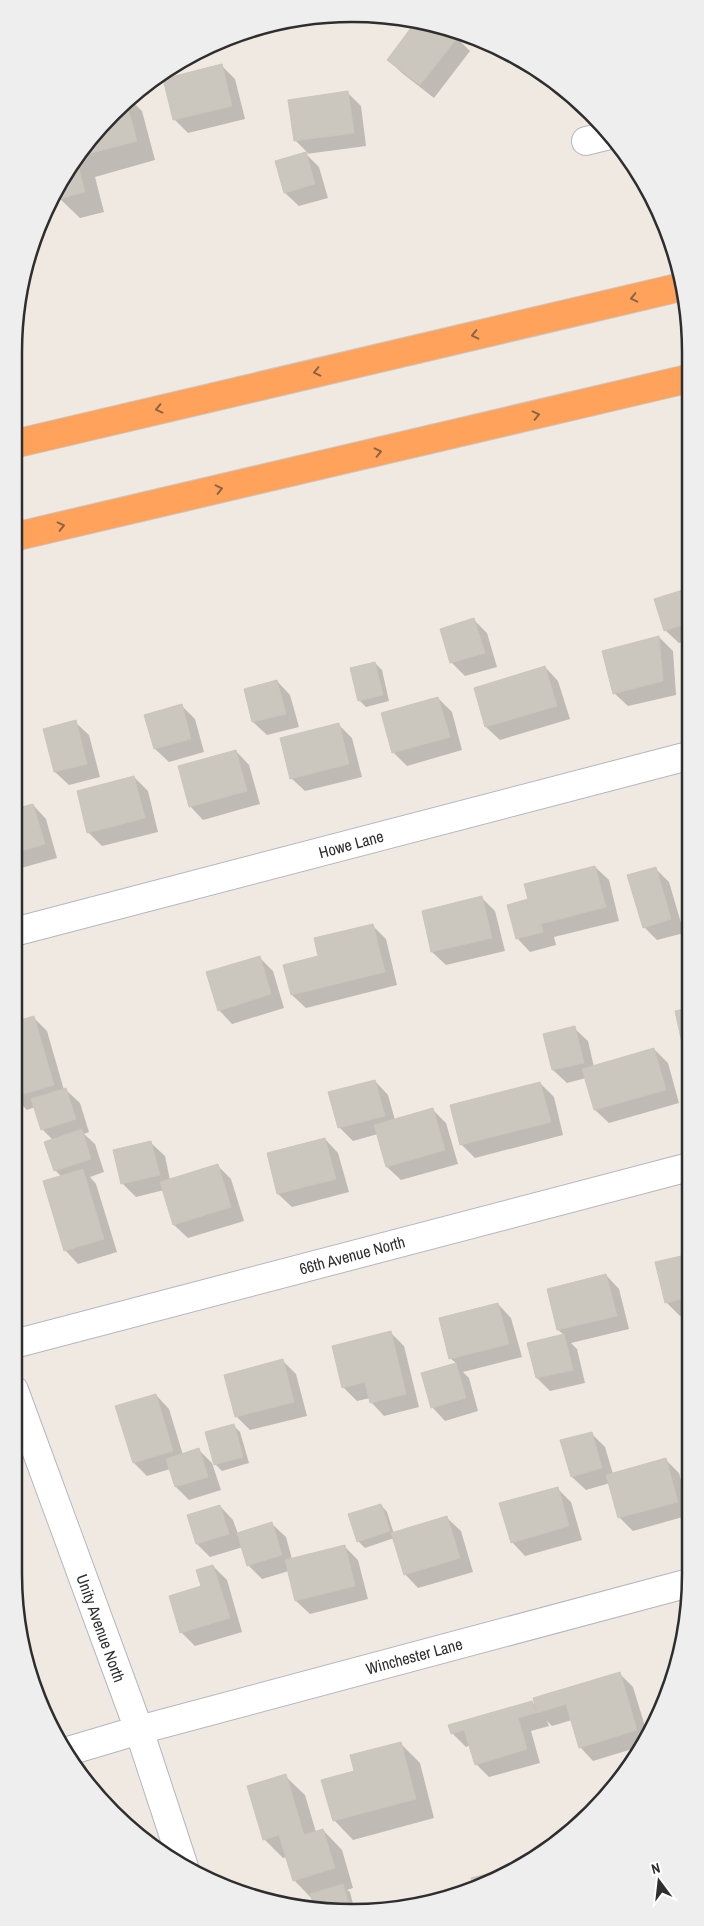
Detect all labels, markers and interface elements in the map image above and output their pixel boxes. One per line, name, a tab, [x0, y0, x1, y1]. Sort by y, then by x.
one-way arrow	[629, 292, 638, 303]
one-way arrow	[471, 329, 480, 340]
one-way arrow	[313, 366, 322, 377]
one-way arrow	[155, 403, 164, 414]
one-way arrow	[531, 410, 540, 421]
one-way arrow	[373, 447, 382, 458]
one-way arrow	[215, 484, 224, 495]
one-way arrow	[57, 521, 66, 532]
street label: Howe Lane	[316, 825, 386, 863]
street label: 66th Avenue North	[297, 1230, 407, 1280]
street label: Unity Avenue North	[71, 1571, 131, 1685]
street label: Winchester Lane	[363, 1633, 465, 1679]
north arrow	[634, 1856, 684, 1906]
text: N	[649, 1859, 662, 1878]

